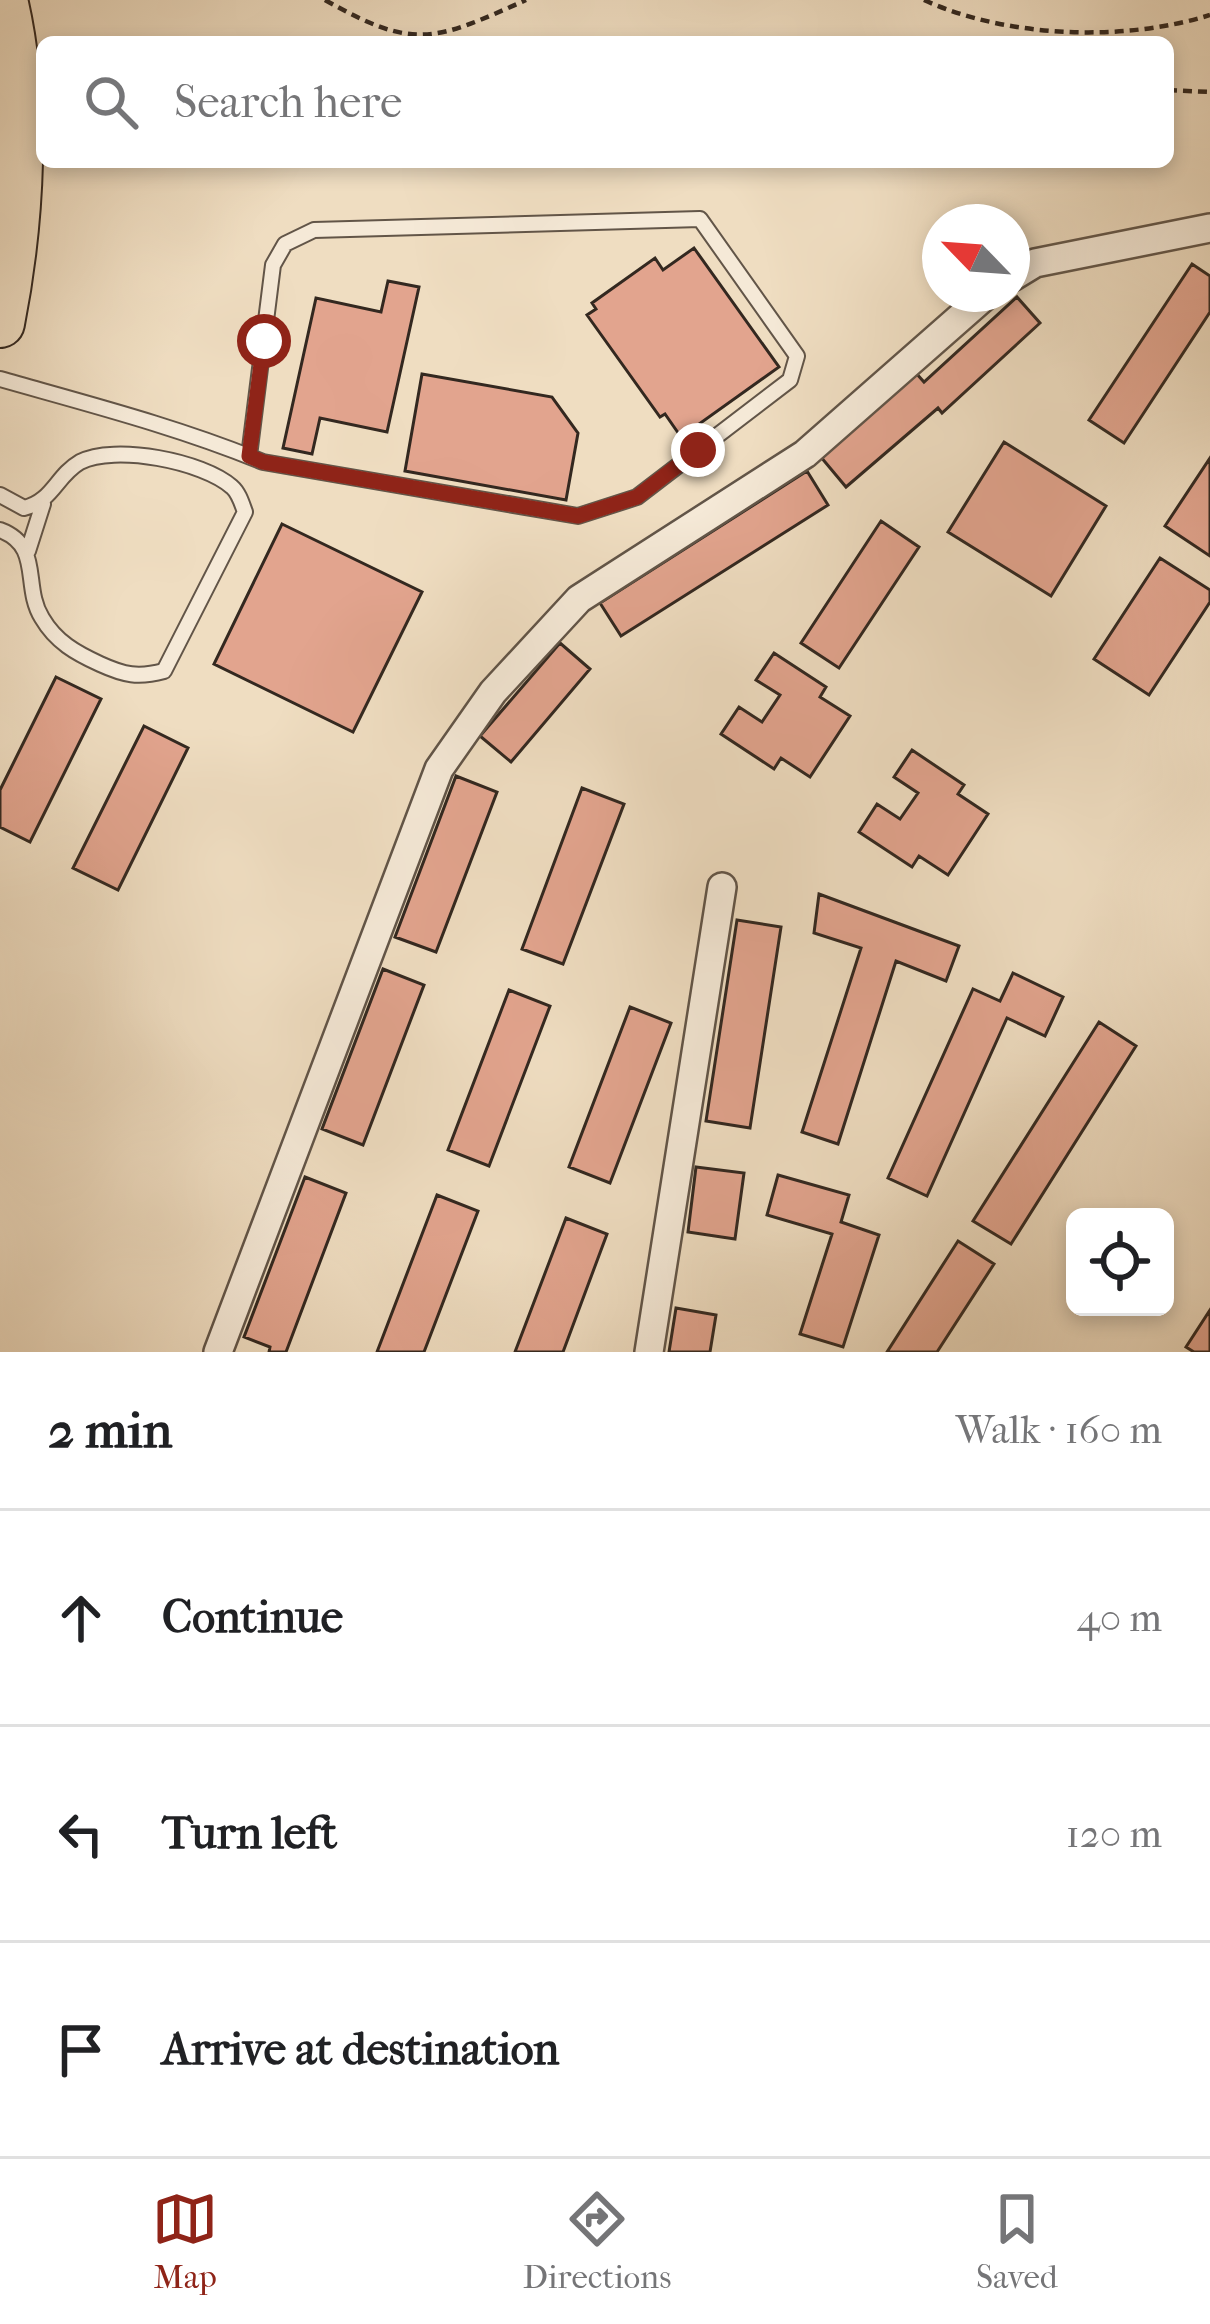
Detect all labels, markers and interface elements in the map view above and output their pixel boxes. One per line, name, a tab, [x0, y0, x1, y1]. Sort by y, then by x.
search box	[36, 36, 1174, 168]
icon: search	[78, 69, 144, 135]
text: Search here	[174, 76, 402, 129]
north arrow	[922, 204, 1030, 312]
route start	[237, 314, 291, 368]
route end	[671, 423, 725, 477]
map controls	[1066, 1208, 1174, 1316]
button: locate	[1066, 1208, 1174, 1316]
text: 2 min	[48, 1400, 172, 1460]
text: Walk · 160 m	[956, 1407, 1162, 1453]
icon: ahead	[48, 1585, 114, 1651]
text: Continue	[162, 1591, 343, 1644]
text: 40 m	[1077, 1595, 1162, 1641]
icon: left	[48, 1801, 114, 1867]
text: Turn left	[162, 1807, 337, 1860]
text: 120 m	[1066, 1811, 1162, 1857]
icon: arrive	[48, 2017, 114, 2083]
text: Arrive at destination	[162, 2023, 559, 2076]
tab: Map	[152, 2186, 218, 2297]
tab: Directions	[523, 2186, 671, 2297]
tab: Saved	[976, 2186, 1058, 2297]

